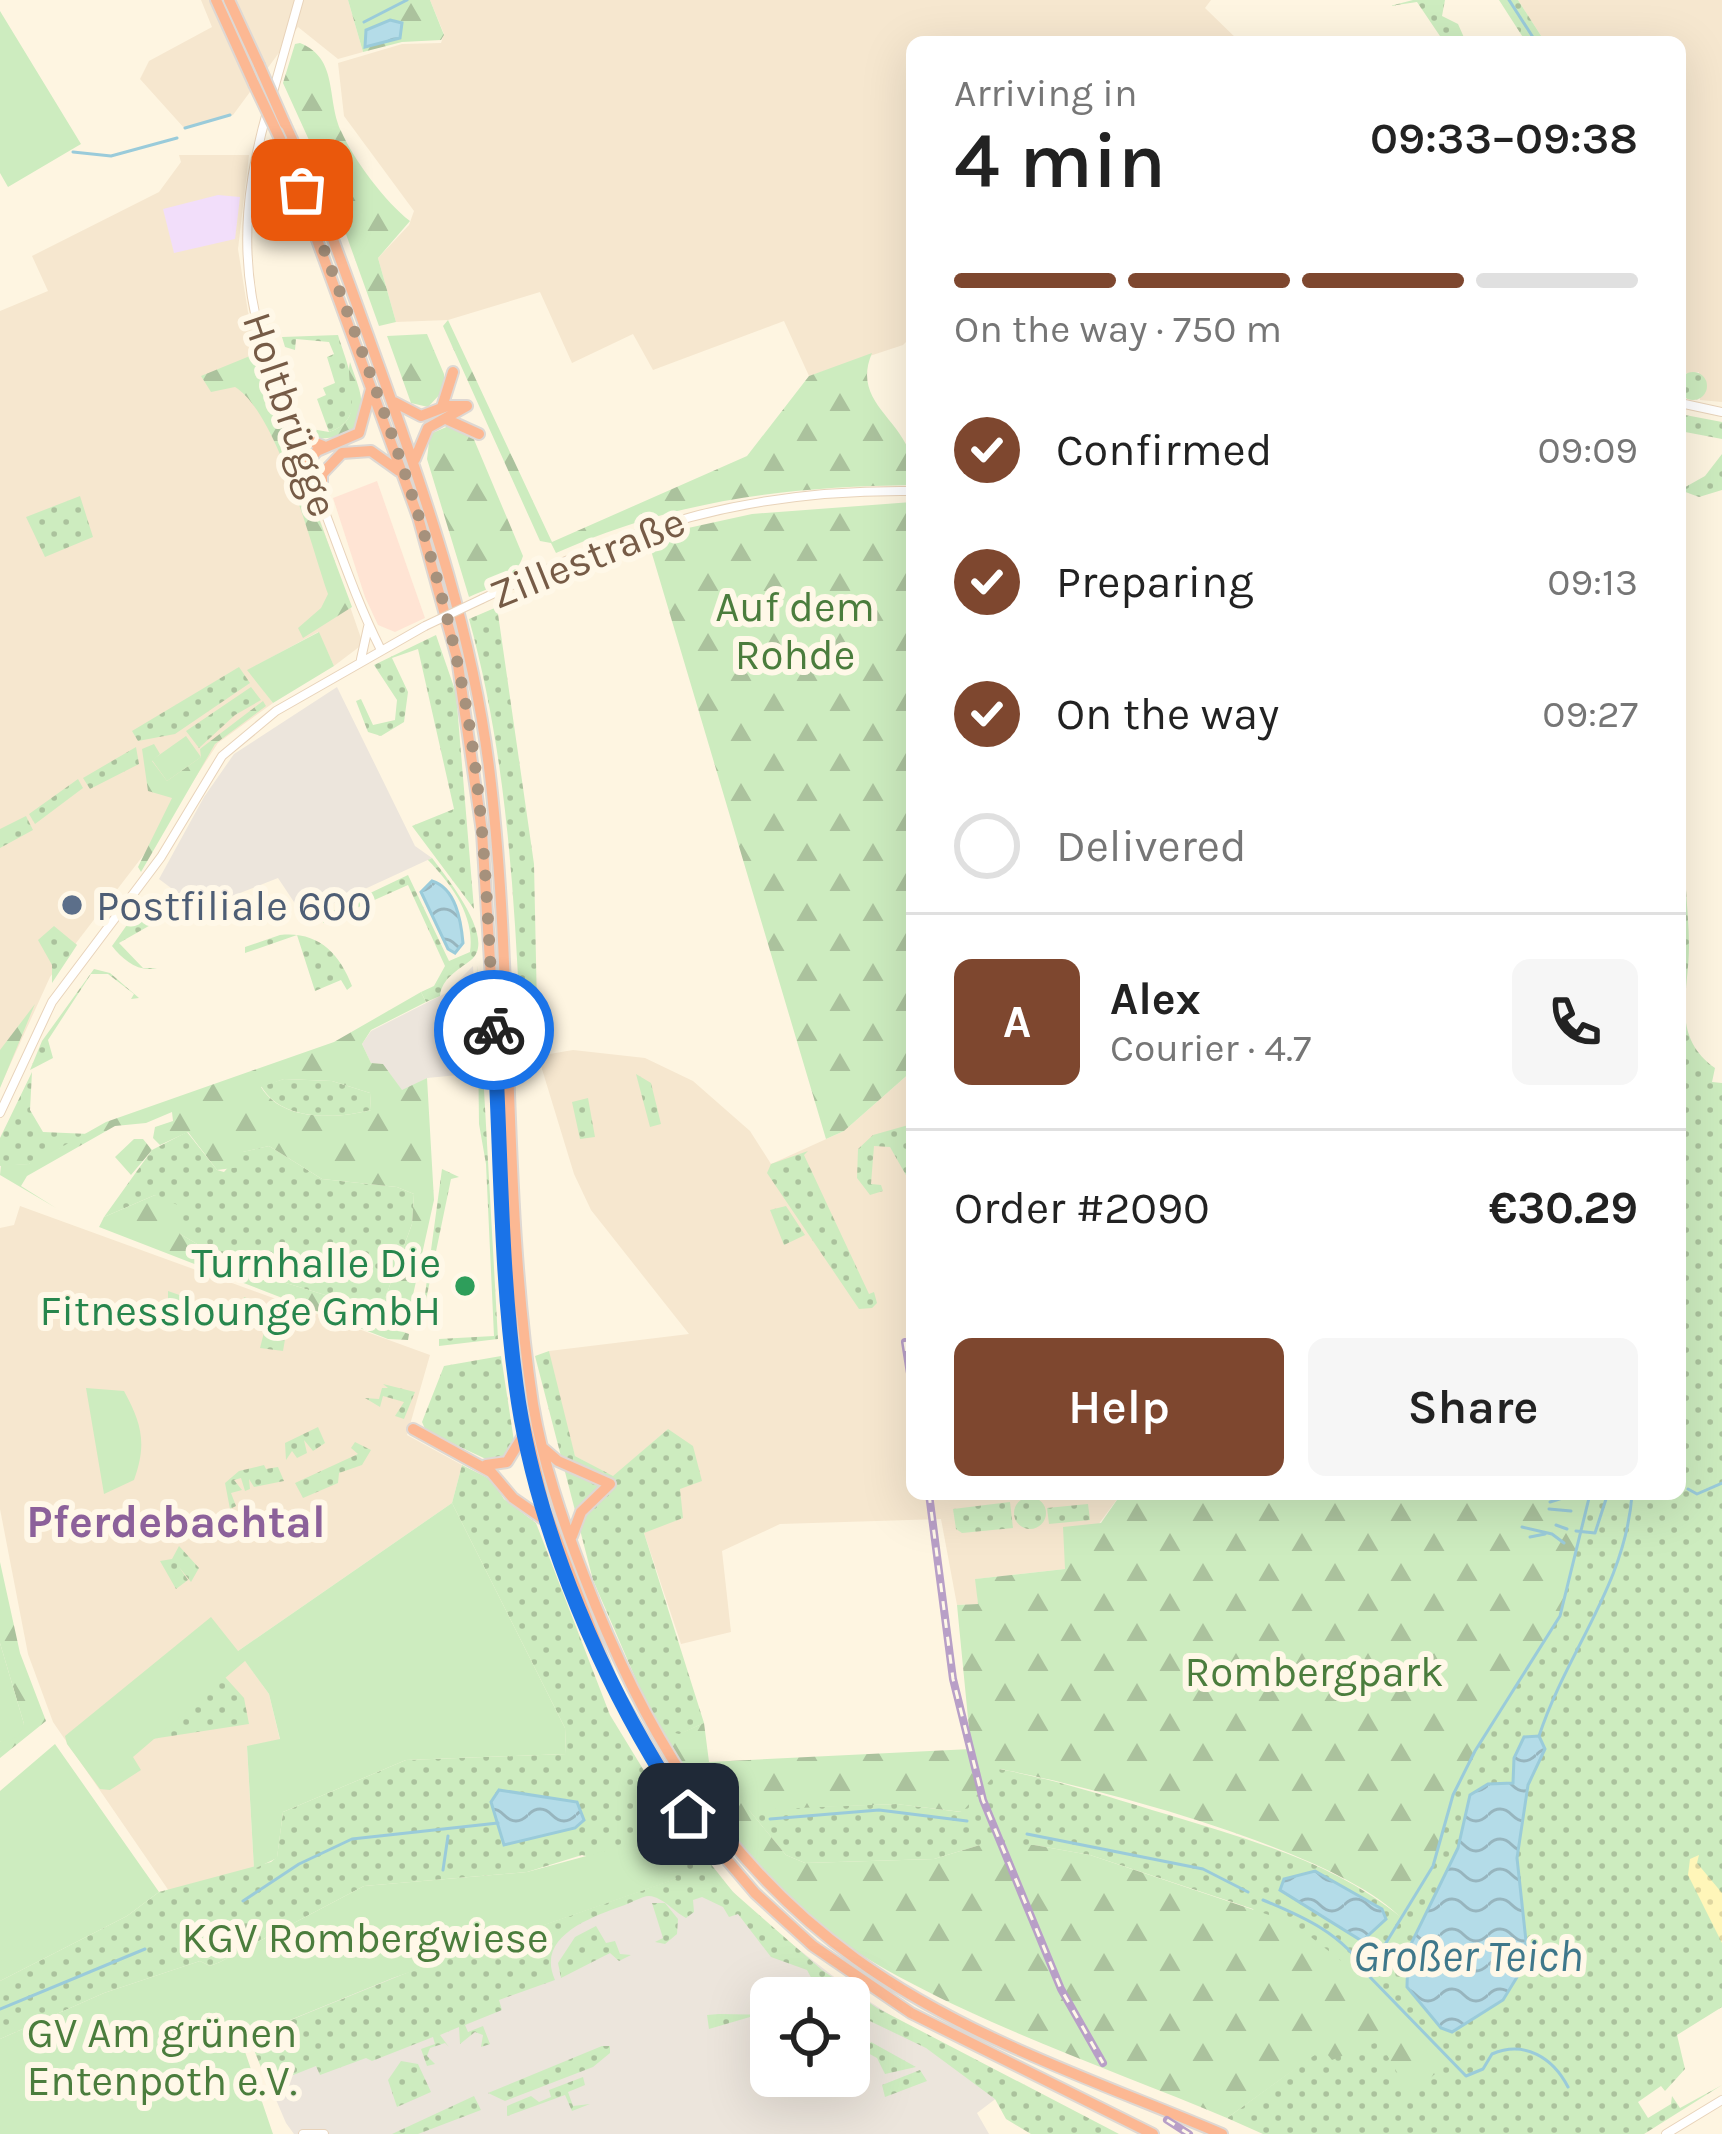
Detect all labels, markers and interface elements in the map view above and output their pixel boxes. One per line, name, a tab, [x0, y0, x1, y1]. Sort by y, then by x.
text: Arriving in	[954, 70, 1137, 116]
text: 09:33–09:38	[1370, 112, 1638, 164]
text: 4 min	[954, 115, 1166, 207]
pin	[251, 139, 353, 241]
icon: bag	[269, 157, 335, 223]
street label: Holtbrügge	[232, 305, 348, 523]
text: On the way · 750 m	[954, 306, 1282, 352]
icon: check	[954, 417, 1020, 483]
text: Confirmed	[1056, 424, 1272, 476]
text: 09:09	[1537, 427, 1638, 473]
street label: Zillestraße	[483, 496, 692, 620]
icon: check	[954, 549, 1020, 615]
text: Preparing	[1056, 556, 1254, 608]
text: 09:13	[1547, 559, 1638, 605]
park label: Auf dem Rohde	[715, 582, 875, 680]
icon: check	[954, 681, 1020, 747]
text: On the way	[1056, 688, 1279, 740]
text: 09:27	[1542, 691, 1638, 737]
text: Delivered	[1056, 820, 1247, 872]
place label: Postfiliale 600	[96, 881, 372, 931]
marker: Postfiliale 600	[59, 892, 85, 918]
button: phone	[1512, 959, 1638, 1085]
courier	[434, 970, 554, 1090]
text: Alex	[1110, 973, 1201, 1025]
text: A	[1003, 996, 1031, 1048]
icon: bike	[461, 997, 527, 1063]
text: Courier · 4.7	[1110, 1025, 1311, 1071]
text: Order #2090	[954, 1182, 1210, 1234]
text: €30.29	[1489, 1182, 1638, 1234]
place label: Turnhalle Die Fitnesslounge GmbH	[40, 1238, 441, 1336]
marker: Turnhalle Die Fitnesslounge GmbH	[452, 1273, 478, 1299]
button: Help	[954, 1338, 1284, 1476]
button: Share	[1308, 1338, 1638, 1476]
district label: Pferdebachtal	[26, 1496, 326, 1548]
park label: Rombergpark	[1184, 1647, 1444, 1697]
pin	[637, 1763, 739, 1865]
icon: home	[655, 1781, 721, 1847]
park label: KGV Rombergwiese	[182, 1913, 548, 1963]
water label: Großer Teich	[1353, 1930, 1583, 1982]
map controls	[750, 1977, 870, 2097]
button: locate	[750, 1977, 870, 2097]
park label: GV Am grünen Entenpoth e.V.	[27, 2008, 297, 2106]

